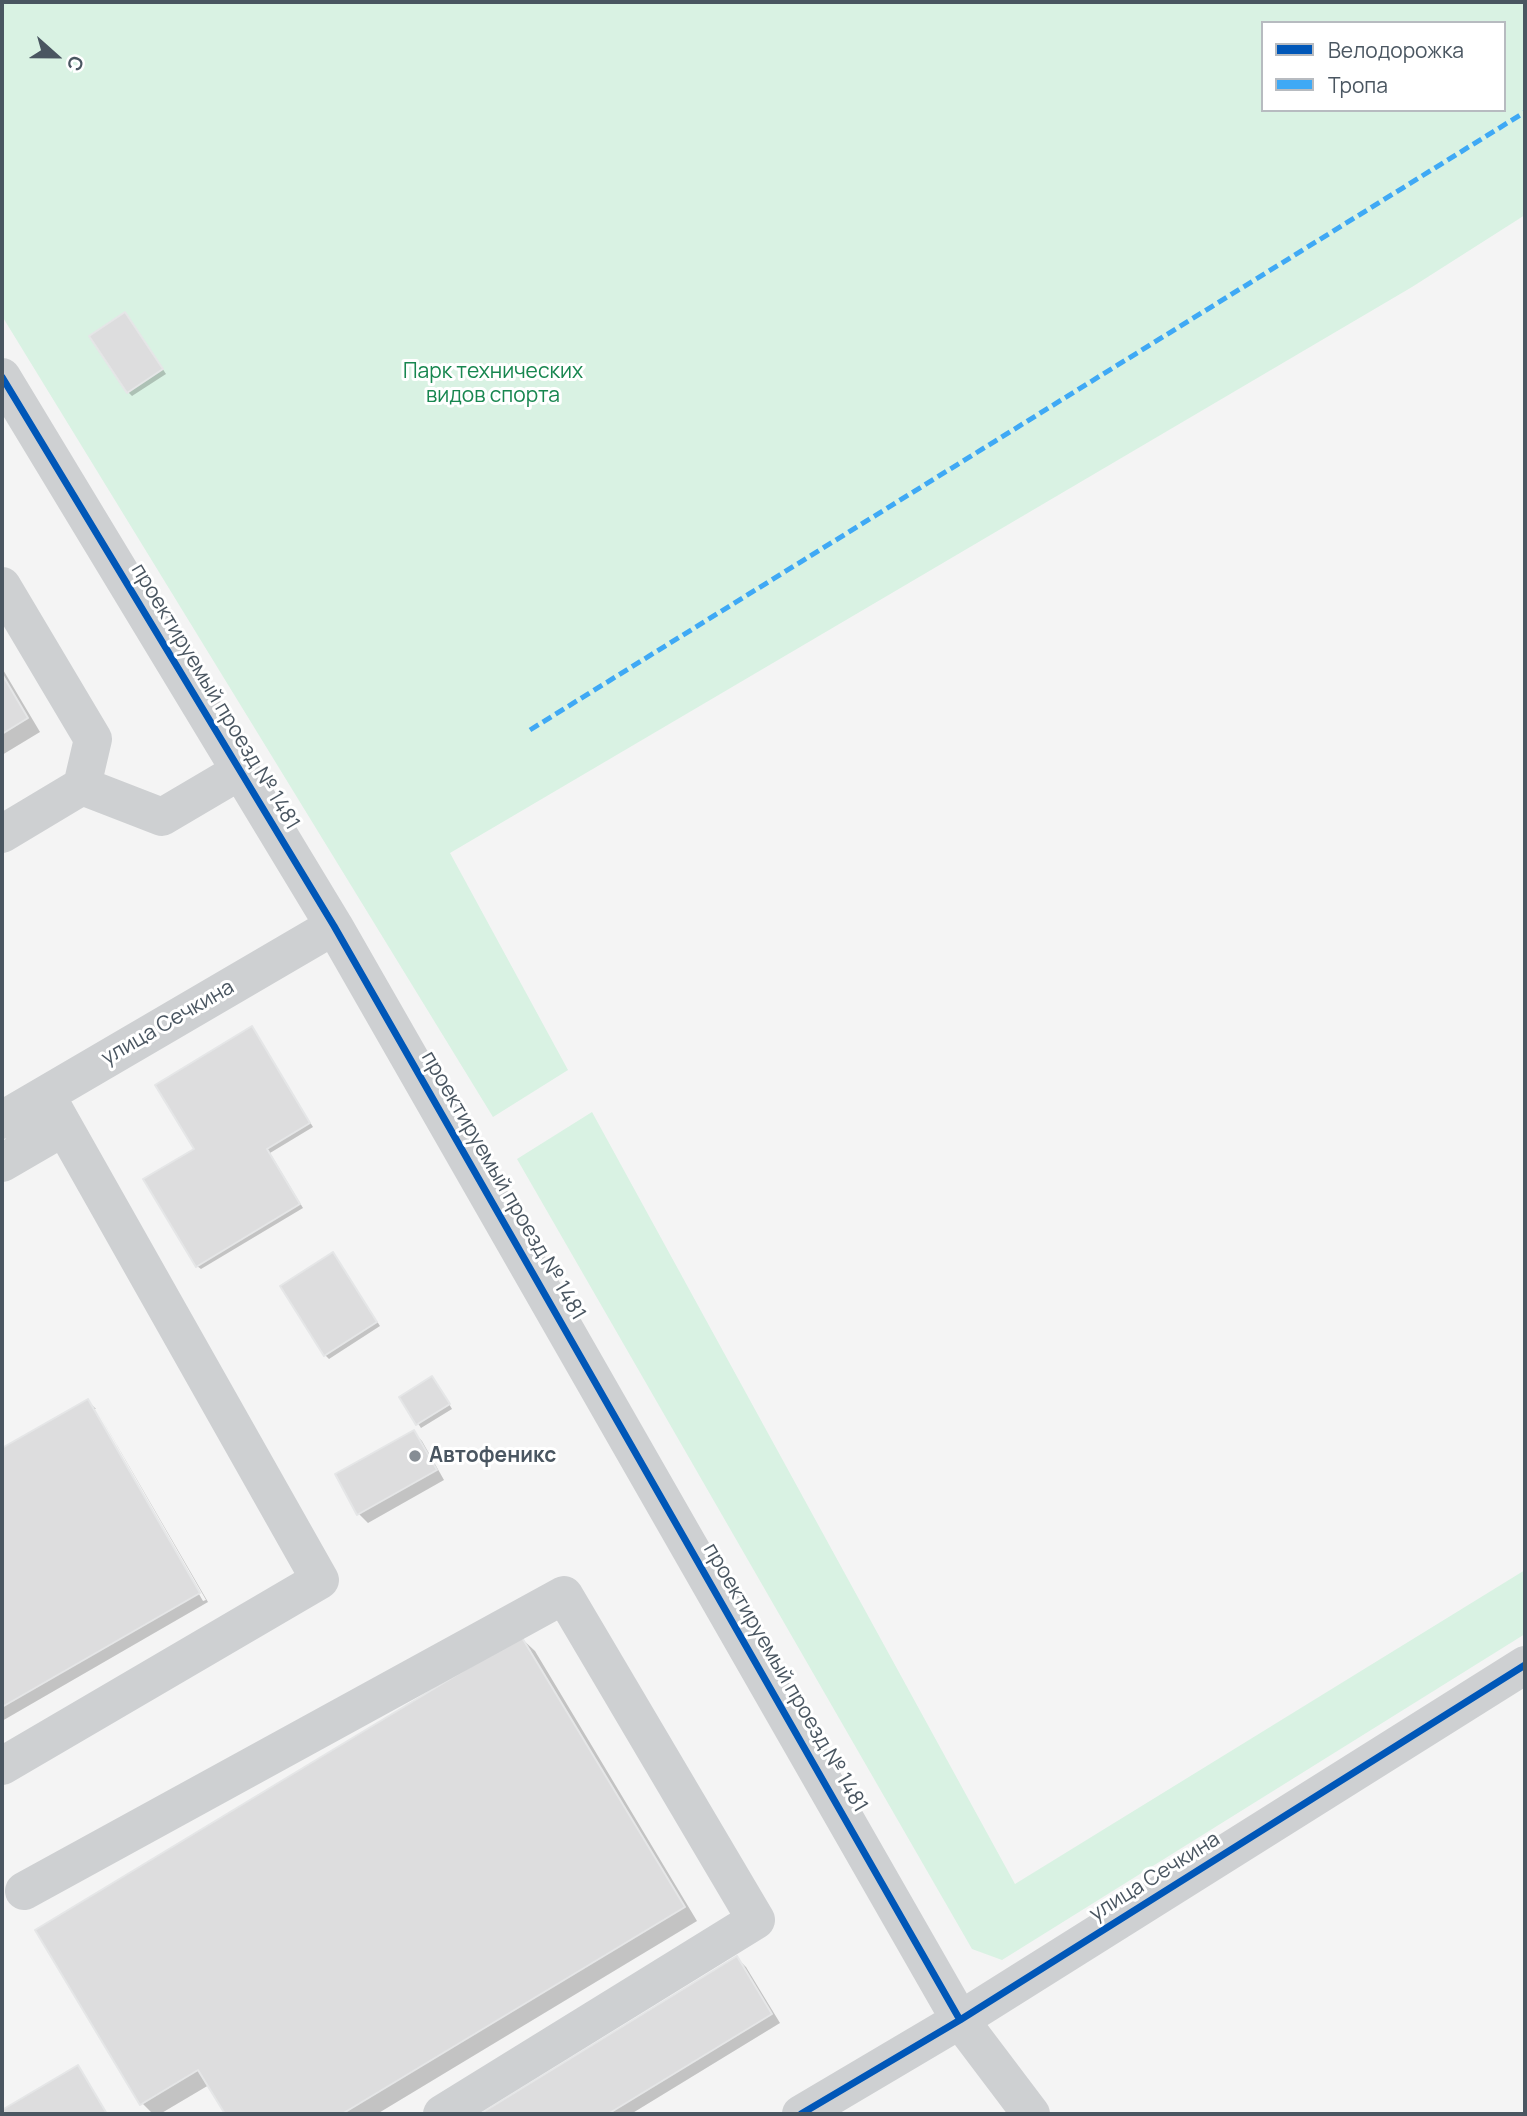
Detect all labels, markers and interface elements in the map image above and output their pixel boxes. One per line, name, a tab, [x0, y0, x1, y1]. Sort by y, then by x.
north arrow	[21, 21, 91, 91]
legend	[1261, 21, 1506, 112]
text: Велодорожка	[1328, 36, 1464, 64]
text: С	[61, 52, 90, 75]
text: Тропа	[1328, 71, 1388, 99]
park label: Парк технических видов спорта	[403, 359, 583, 409]
street label: проектируемый проезд № 1481	[125, 559, 305, 835]
street label: улица Сечкина	[97, 975, 239, 1071]
street label: проектируемый проезд № 1481	[416, 1047, 590, 1325]
place label: Автофеникс	[429, 1443, 556, 1469]
marker: Автофеникс	[407, 1448, 423, 1464]
street label: проектируемый проезд № 1481	[698, 1539, 872, 1817]
street label: улица Сечкина	[1085, 1827, 1225, 1927]

